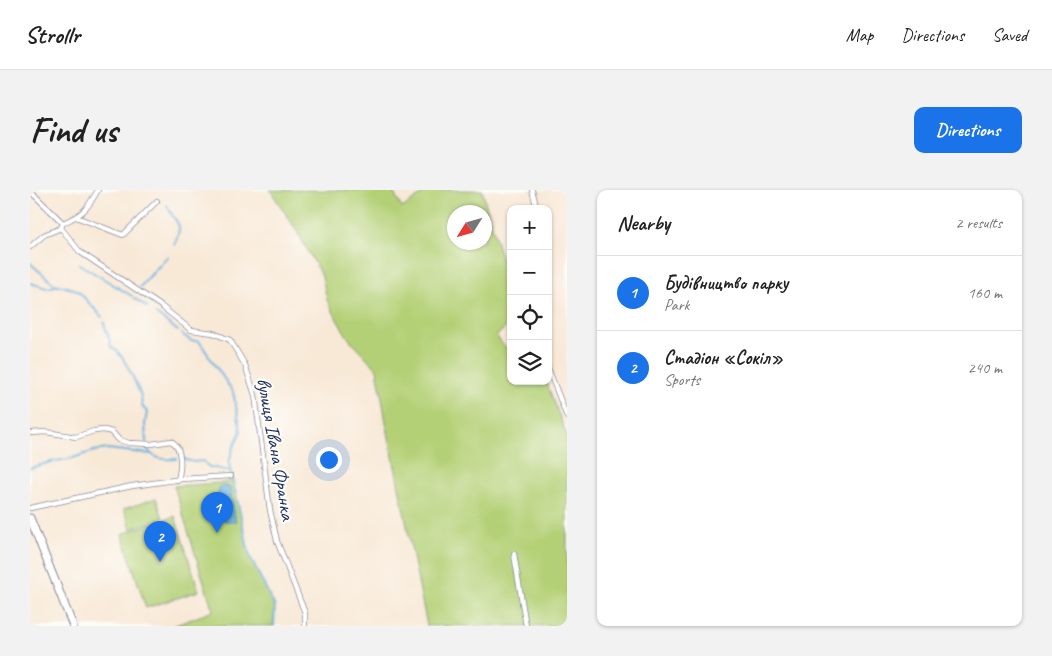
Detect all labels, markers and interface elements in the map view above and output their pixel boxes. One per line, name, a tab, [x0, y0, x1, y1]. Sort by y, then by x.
text: Strollr	[25, 20, 80, 50]
text: Map	[846, 24, 873, 46]
text: Directions	[901, 24, 964, 46]
text: Saved	[992, 24, 1027, 46]
button: Directions	[914, 107, 1022, 153]
text: Find us	[30, 108, 117, 153]
north arrow	[447, 205, 492, 250]
map controls	[507, 205, 552, 385]
button: +	[507, 205, 552, 250]
text: Nearby	[617, 210, 670, 236]
text: 2 results	[955, 213, 1002, 233]
button: −	[507, 250, 552, 295]
text: Будівництво парку	[664, 271, 788, 295]
text: 1	[629, 283, 637, 303]
text: 160 m	[968, 283, 1002, 303]
button: locate	[507, 295, 552, 340]
text: Park	[664, 295, 689, 315]
button: layers	[507, 340, 552, 385]
text: Стадіон «Сокіл»	[664, 346, 783, 370]
text: 2	[629, 358, 637, 378]
text: 240 m	[968, 358, 1002, 378]
text: Sports	[664, 370, 700, 390]
street label: вулиця Івана Франка	[251, 376, 301, 523]
your location	[316, 447, 342, 473]
pin: 1	[201, 492, 233, 533]
pin: 2	[144, 521, 176, 562]

